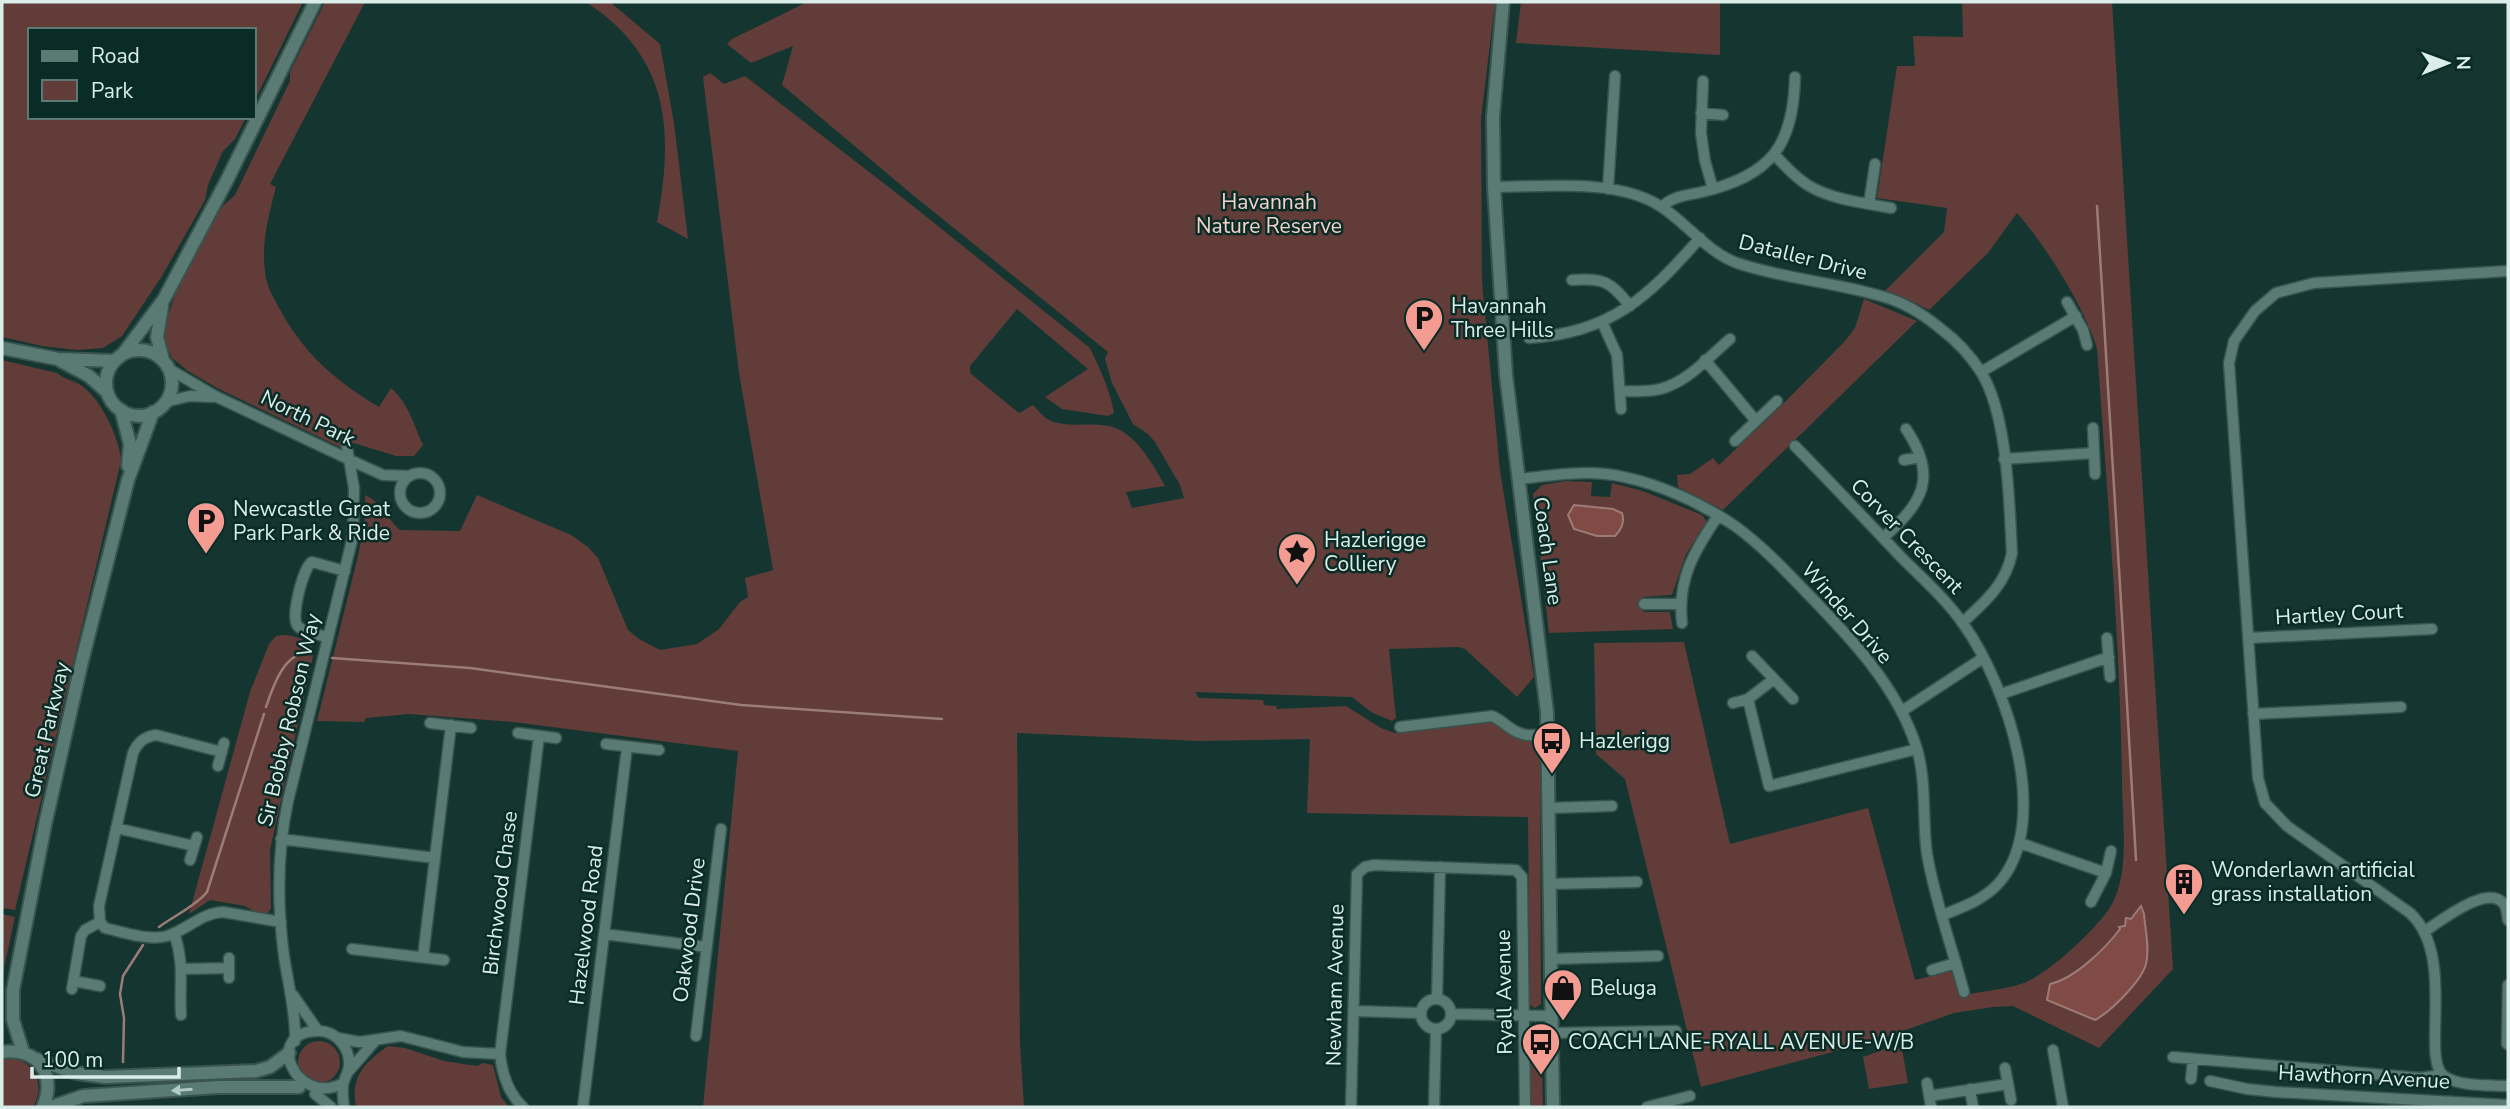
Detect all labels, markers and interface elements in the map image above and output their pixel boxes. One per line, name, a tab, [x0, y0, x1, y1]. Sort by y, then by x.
legend	[28, 28, 256, 119]
north arrow	[2412, 28, 2482, 98]
text: Road	[91, 42, 140, 70]
text: N	[2450, 55, 2476, 70]
text: Park	[91, 77, 133, 105]
park label: Havannah Nature Reserve	[1196, 188, 1342, 240]
street label: Dataller Drive	[1736, 228, 1870, 286]
place label: Havannah Three Hills	[1451, 292, 1554, 344]
parking icon: Havannah Three Hills	[1403, 297, 1445, 352]
street label: North Park	[256, 383, 360, 453]
street label: Corver Crescent	[1845, 472, 1970, 600]
place label: Newcastle Great Park Park & Ride	[233, 495, 391, 547]
street label: Coach Lane	[1527, 495, 1569, 607]
parking icon: Newcastle Great Park Park & Ride	[185, 500, 227, 555]
place label: Hazlerigge Colliery	[1324, 526, 1426, 578]
place icon: Hazlerigge Colliery	[1276, 531, 1318, 586]
street label: Winder Drive	[1795, 556, 1899, 670]
street label: Hartley Court	[2274, 597, 2404, 631]
street label: Sir Bobby Robson Way	[251, 611, 327, 829]
street label: Great Parkway	[18, 659, 76, 801]
bus stop icon: Hazlerigg	[1531, 720, 1573, 775]
place label: Hazlerigg	[1579, 727, 1670, 755]
street label: Birchwood Chase	[476, 809, 524, 977]
street label: Hazelwood Road	[562, 843, 610, 1007]
street label: Oakwood Drive	[666, 856, 712, 1004]
place label: Wonderlawn artificial grass installation	[2211, 856, 2416, 908]
building icon: Wonderlawn artificial grass installation	[2163, 861, 2205, 916]
street label: Newham Avenue	[1320, 904, 1350, 1066]
street label: Ryall Avenue	[1489, 929, 1519, 1055]
shop icon: Beluga	[1542, 967, 1584, 1022]
place label: Beluga	[1590, 974, 1657, 1002]
bus stop icon: COACH LANE-RYALL AVENUE-W/B	[1520, 1021, 1562, 1076]
place label: COACH LANE-RYALL AVENUE-W/B	[1568, 1028, 1914, 1056]
scale bar	[32, 1036, 178, 1080]
text: 100 m	[42, 1046, 103, 1074]
street label: Hawthorn Avenue	[2277, 1059, 2451, 1095]
one-way arrow	[171, 1085, 193, 1096]

